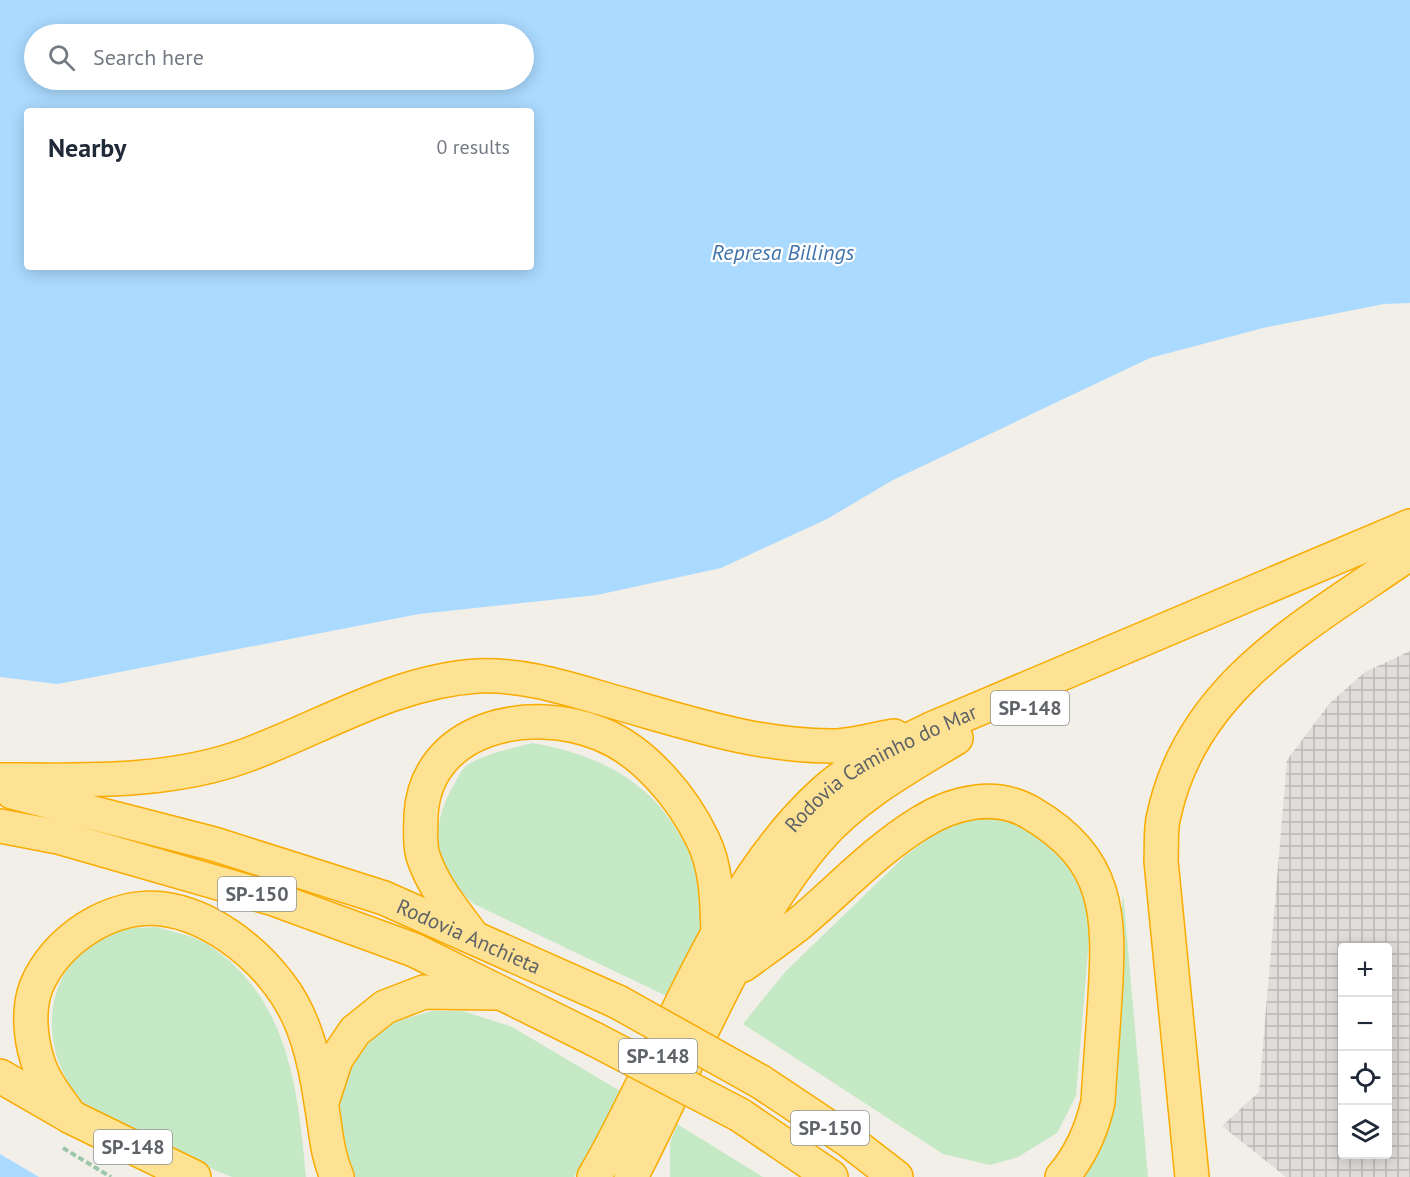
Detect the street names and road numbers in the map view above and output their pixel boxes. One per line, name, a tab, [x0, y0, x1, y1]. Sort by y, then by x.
road number: SP-148	[991, 691, 1069, 725]
street label: Rodovia Caminho do Mar	[778, 698, 981, 837]
road number: SP-150	[218, 877, 296, 911]
street label: Rodovia Anchieta	[393, 892, 545, 980]
road number: SP-148	[619, 1039, 697, 1073]
road number: SP-150	[791, 1111, 869, 1145]
road number: SP-148	[94, 1130, 172, 1164]

